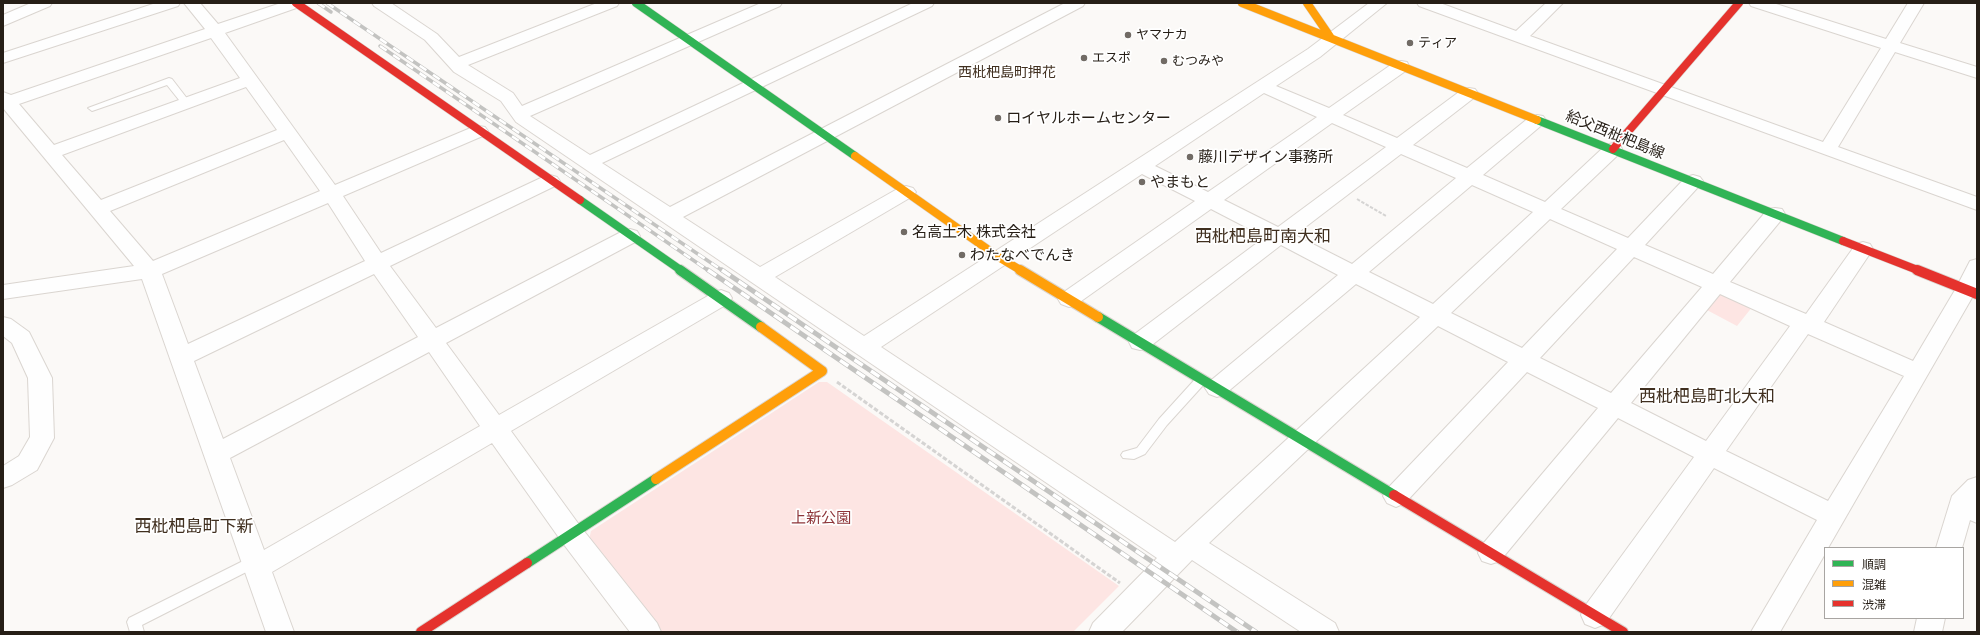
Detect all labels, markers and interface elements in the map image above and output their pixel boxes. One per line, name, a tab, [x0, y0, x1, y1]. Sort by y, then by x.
place label: ヤマナカ	[1136, 27, 1188, 43]
marker: ヤマナカ	[1123, 30, 1133, 40]
place label: ティア	[1418, 35, 1457, 51]
marker: ティア	[1405, 38, 1415, 48]
place label: エスポ	[1092, 50, 1131, 66]
marker: エスポ	[1079, 53, 1089, 63]
place label: むつみや	[1172, 53, 1224, 69]
marker: むつみや	[1159, 56, 1169, 66]
district label: 西枇杷島町押花	[958, 65, 1056, 81]
street label: 給父西枇杷島線	[1563, 107, 1667, 163]
place label: ロイヤルホームセンター	[1006, 109, 1171, 127]
marker: ロイヤルホームセンター	[993, 113, 1003, 123]
place label: 藤川デザイン事務所	[1198, 148, 1333, 166]
marker: 藤川デザイン事務所	[1185, 152, 1195, 162]
place label: やまもと	[1150, 173, 1210, 191]
marker: やまもと	[1137, 177, 1147, 187]
place label: 名高土木 株式会社	[912, 223, 1036, 241]
marker: 名高土木 株式会社	[899, 227, 909, 237]
district label: 西枇杷島町南大和	[1195, 227, 1331, 247]
place label: わたなべでんき	[970, 246, 1075, 264]
marker: わたなべでんき	[957, 250, 967, 260]
district label: 西枇杷島町北大和	[1639, 387, 1775, 407]
park label: 上新公園	[791, 509, 851, 527]
district label: 西枇杷島町下新	[135, 517, 253, 537]
legend	[1824, 547, 1964, 619]
text: 順調	[1862, 557, 1886, 572]
text: 混雑	[1862, 577, 1886, 592]
text: 渋滞	[1862, 597, 1886, 612]

